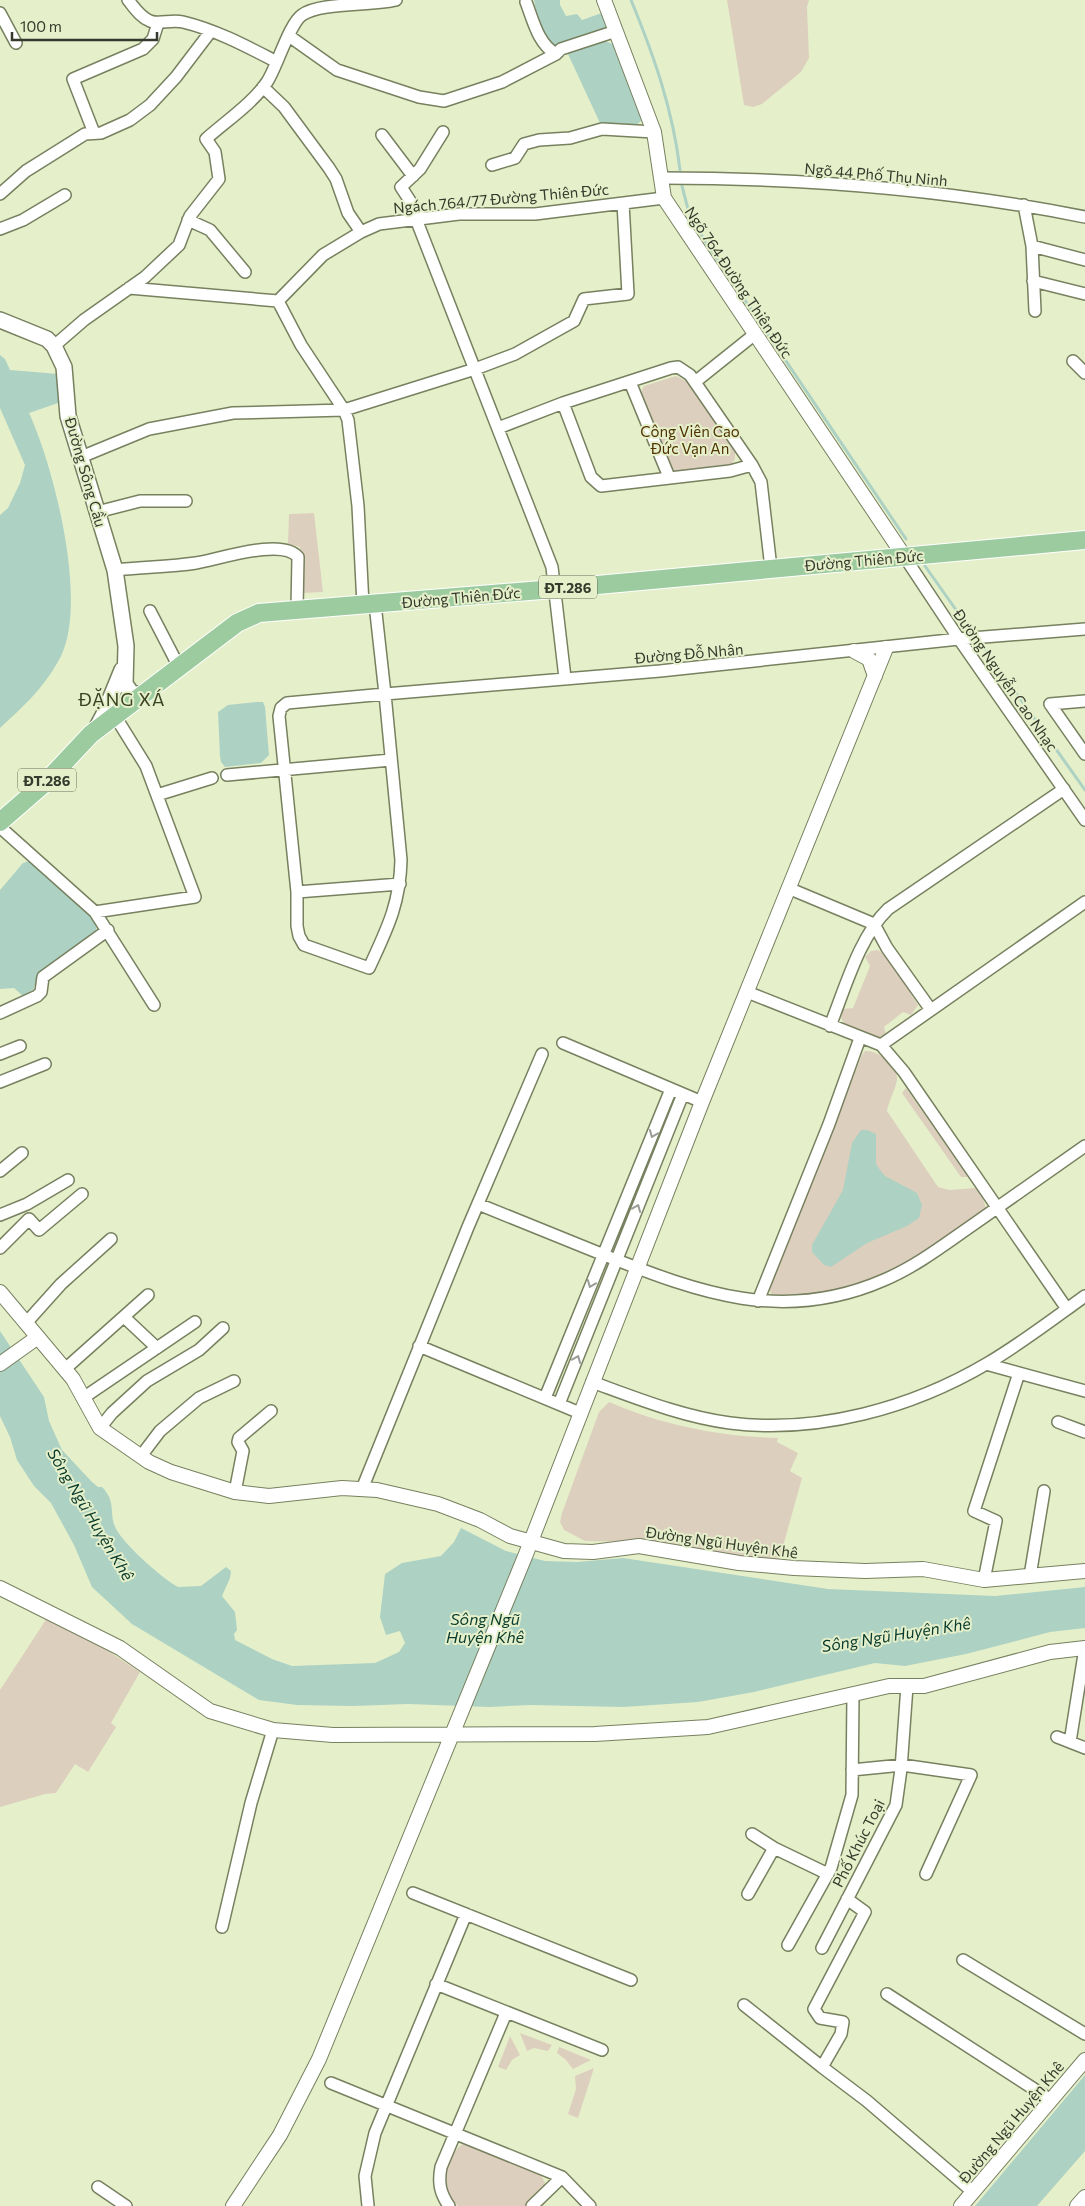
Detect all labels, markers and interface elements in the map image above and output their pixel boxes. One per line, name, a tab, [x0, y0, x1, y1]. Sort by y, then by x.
scale bar	[12, 10, 158, 42]
text: 100 m	[20, 17, 62, 35]
street label: Ngõ 44 Phố Thụ Ninh	[804, 159, 948, 189]
street label: Ngách 764/77 Đường Thiên Đức	[392, 180, 610, 216]
street label: Ngõ 764 Đường Thiên Đức	[681, 203, 797, 361]
street label: Đường Sông Cầu	[61, 414, 110, 529]
park label: Công Viên Cao Đức Vạn An	[640, 422, 740, 457]
street label: Đường Thiên Đức	[803, 546, 924, 574]
road number: ĐT.286	[539, 576, 597, 598]
street label: Đường Thiên Đức	[400, 583, 521, 611]
street label: Đường Nguyễn Cao Nhạc	[949, 605, 1062, 755]
street label: Đường Đỗ Nhân	[633, 639, 744, 667]
district label: ĐẶNG XÁ	[78, 688, 165, 710]
road number: ĐT.286	[18, 768, 76, 792]
one-way arrow	[648, 1129, 659, 1138]
one-way arrow	[631, 1204, 642, 1213]
one-way arrow	[587, 1279, 598, 1288]
one-way arrow	[571, 1355, 581, 1364]
water label: Sông Ngũ Huyện Khê	[44, 1445, 138, 1584]
street label: Đường Ngũ Huyện Khê	[644, 1522, 799, 1562]
water label: Sông Ngũ Huyện Khê	[446, 1609, 525, 1646]
water label: Sông Ngũ Huyện Khê	[820, 1613, 972, 1655]
street label: Phố Khúc Toại	[828, 1796, 888, 1890]
street label: Đường Ngũ Huyện Khê	[954, 2057, 1067, 2187]

